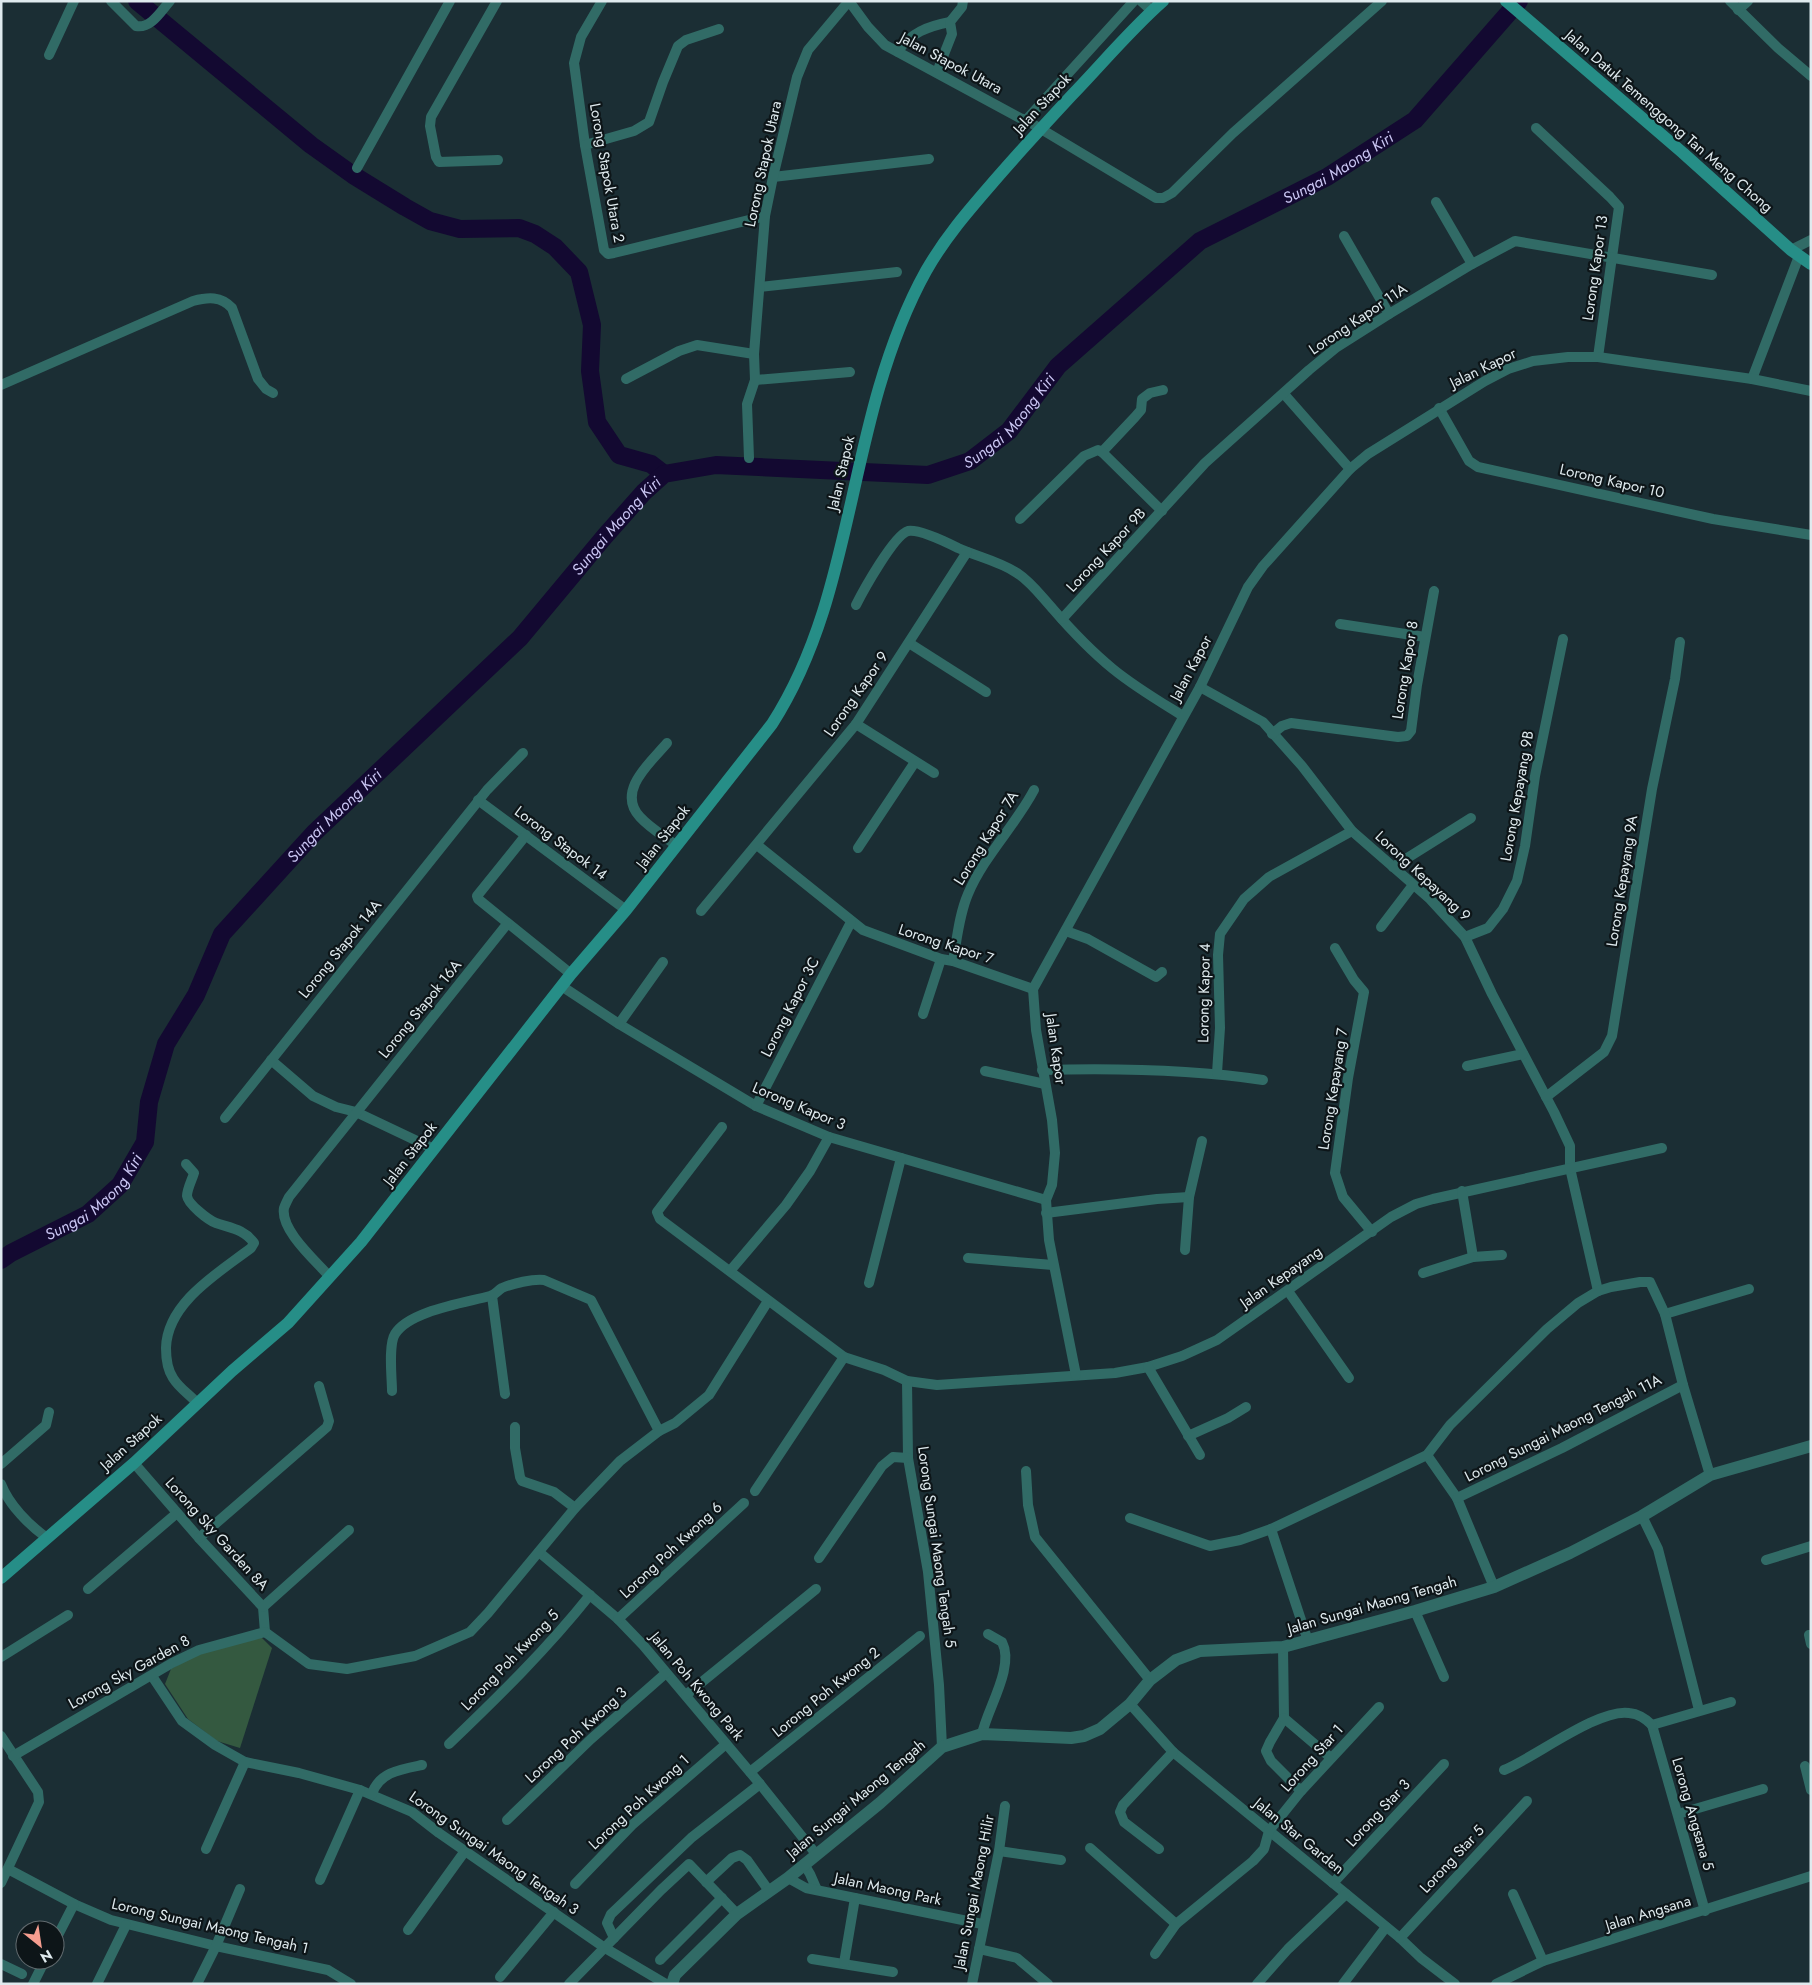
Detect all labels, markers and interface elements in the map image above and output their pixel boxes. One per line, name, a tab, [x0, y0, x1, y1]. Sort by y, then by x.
street label: Jalan Datuk Temenggong Tan Meng Chong	[1559, 23, 1778, 218]
street label: Jalan Stapok Utara	[894, 26, 1006, 99]
street label: Jalan Stapok	[1007, 68, 1076, 141]
street label: Lorong Stapok Utara	[739, 99, 787, 229]
street label: Lorong Stapok Utara 2	[584, 101, 630, 245]
water label: Sungai Maong Kiri	[1278, 125, 1399, 209]
street label: Lorong Kapor 13	[1577, 214, 1613, 322]
street label: Lorong Kapor 11A	[1304, 278, 1412, 360]
street label: Jalan Kapor	[1444, 342, 1521, 394]
water label: Sungai Maong Kiri	[960, 368, 1061, 474]
street label: Jalan Stapok	[821, 433, 860, 515]
street label: Lorong Kapor 10	[1557, 458, 1667, 504]
water label: Sungai Maong Kiri	[566, 470, 667, 580]
street label: Lorong Kapor 9B	[1061, 503, 1151, 597]
street label: Lorong Kapor 8	[1386, 619, 1424, 721]
street label: Jalan Kapor	[1164, 631, 1218, 706]
street label: Lorong Kapor 9	[818, 647, 894, 741]
street label: Lorong Kepayang 9B	[1495, 729, 1539, 863]
water label: Sungai Maong Kiri	[281, 763, 387, 867]
street label: Lorong Kapor 7A	[948, 787, 1024, 889]
street label: Jalan Stapok	[630, 800, 695, 875]
street label: Lorong Stapok 14	[510, 801, 612, 885]
street label: Lorong Kepayang 9A	[1601, 814, 1643, 948]
street label: Lorong Kepayang 9	[1370, 826, 1476, 926]
street label: Lorong Stapok 14A	[293, 895, 387, 1003]
street label: Lorong Kapor 7	[896, 918, 997, 970]
street label: Lorong Kapor 4	[1192, 943, 1216, 1043]
street label: Lorong Kapor 3C	[755, 953, 825, 1061]
street label: Lorong Stapok 16A	[373, 955, 467, 1063]
street label: Jalan Kapor	[1040, 1010, 1072, 1087]
street label: Lorong Kepayang 7	[1313, 1026, 1354, 1151]
street label: Lorong Kapor 3	[749, 1076, 849, 1136]
street label: Jalan Stapok	[377, 1117, 442, 1192]
water label: Sungai Maong Kiri	[41, 1148, 148, 1246]
street label: Jalan Kepayang	[1234, 1241, 1326, 1315]
street label: Lorong Sungai Maong Tengah 11A	[1461, 1369, 1665, 1487]
street label: Jalan Stapok	[94, 1408, 167, 1477]
street label: Lorong Sungai Maong Tengah 5	[912, 1445, 962, 1649]
street label: Lorong Sky Garden 8A	[160, 1473, 274, 1596]
street label: Lorong Poh Kwong 6	[615, 1497, 727, 1603]
street label: Jalan Sungai Maong Tengah	[1283, 1570, 1459, 1640]
street label: Lorong Poh Kwong 5	[456, 1605, 564, 1715]
street label: Jalan Poh Kwong Park	[644, 1625, 749, 1745]
street label: Lorong Sky Garden 8	[64, 1629, 194, 1715]
street label: Lorong Poh Kwong 2	[768, 1642, 884, 1742]
street label: Lorong Poh Kwong 3	[520, 1682, 632, 1788]
street label: Lorong Star 1	[1276, 1719, 1348, 1797]
street label: Jalan Sungai Maong Tengah	[780, 1734, 930, 1865]
street label: Lorong Poh Kwong 1	[584, 1749, 694, 1855]
street label: Lorong Angsana 5	[1666, 1755, 1720, 1873]
street label: Lorong Star 3	[1341, 1774, 1415, 1852]
street label: Lorong Sungai Maong Tengah 3	[405, 1786, 583, 1920]
street label: Jalan Star Garden	[1248, 1791, 1349, 1879]
street label: Jalan Sungai Maong Hilir	[948, 1812, 1000, 1973]
street label: Lorong Star 5	[1415, 1820, 1489, 1898]
street label: Jalan Maong Park	[830, 1866, 944, 1911]
street label: Jalan Angsana	[1601, 1890, 1694, 1937]
street label: Lorong Sungai Maong Tengah 1	[109, 1893, 311, 1959]
north arrow	[15, 1920, 65, 1970]
text: N	[37, 1945, 56, 1968]

